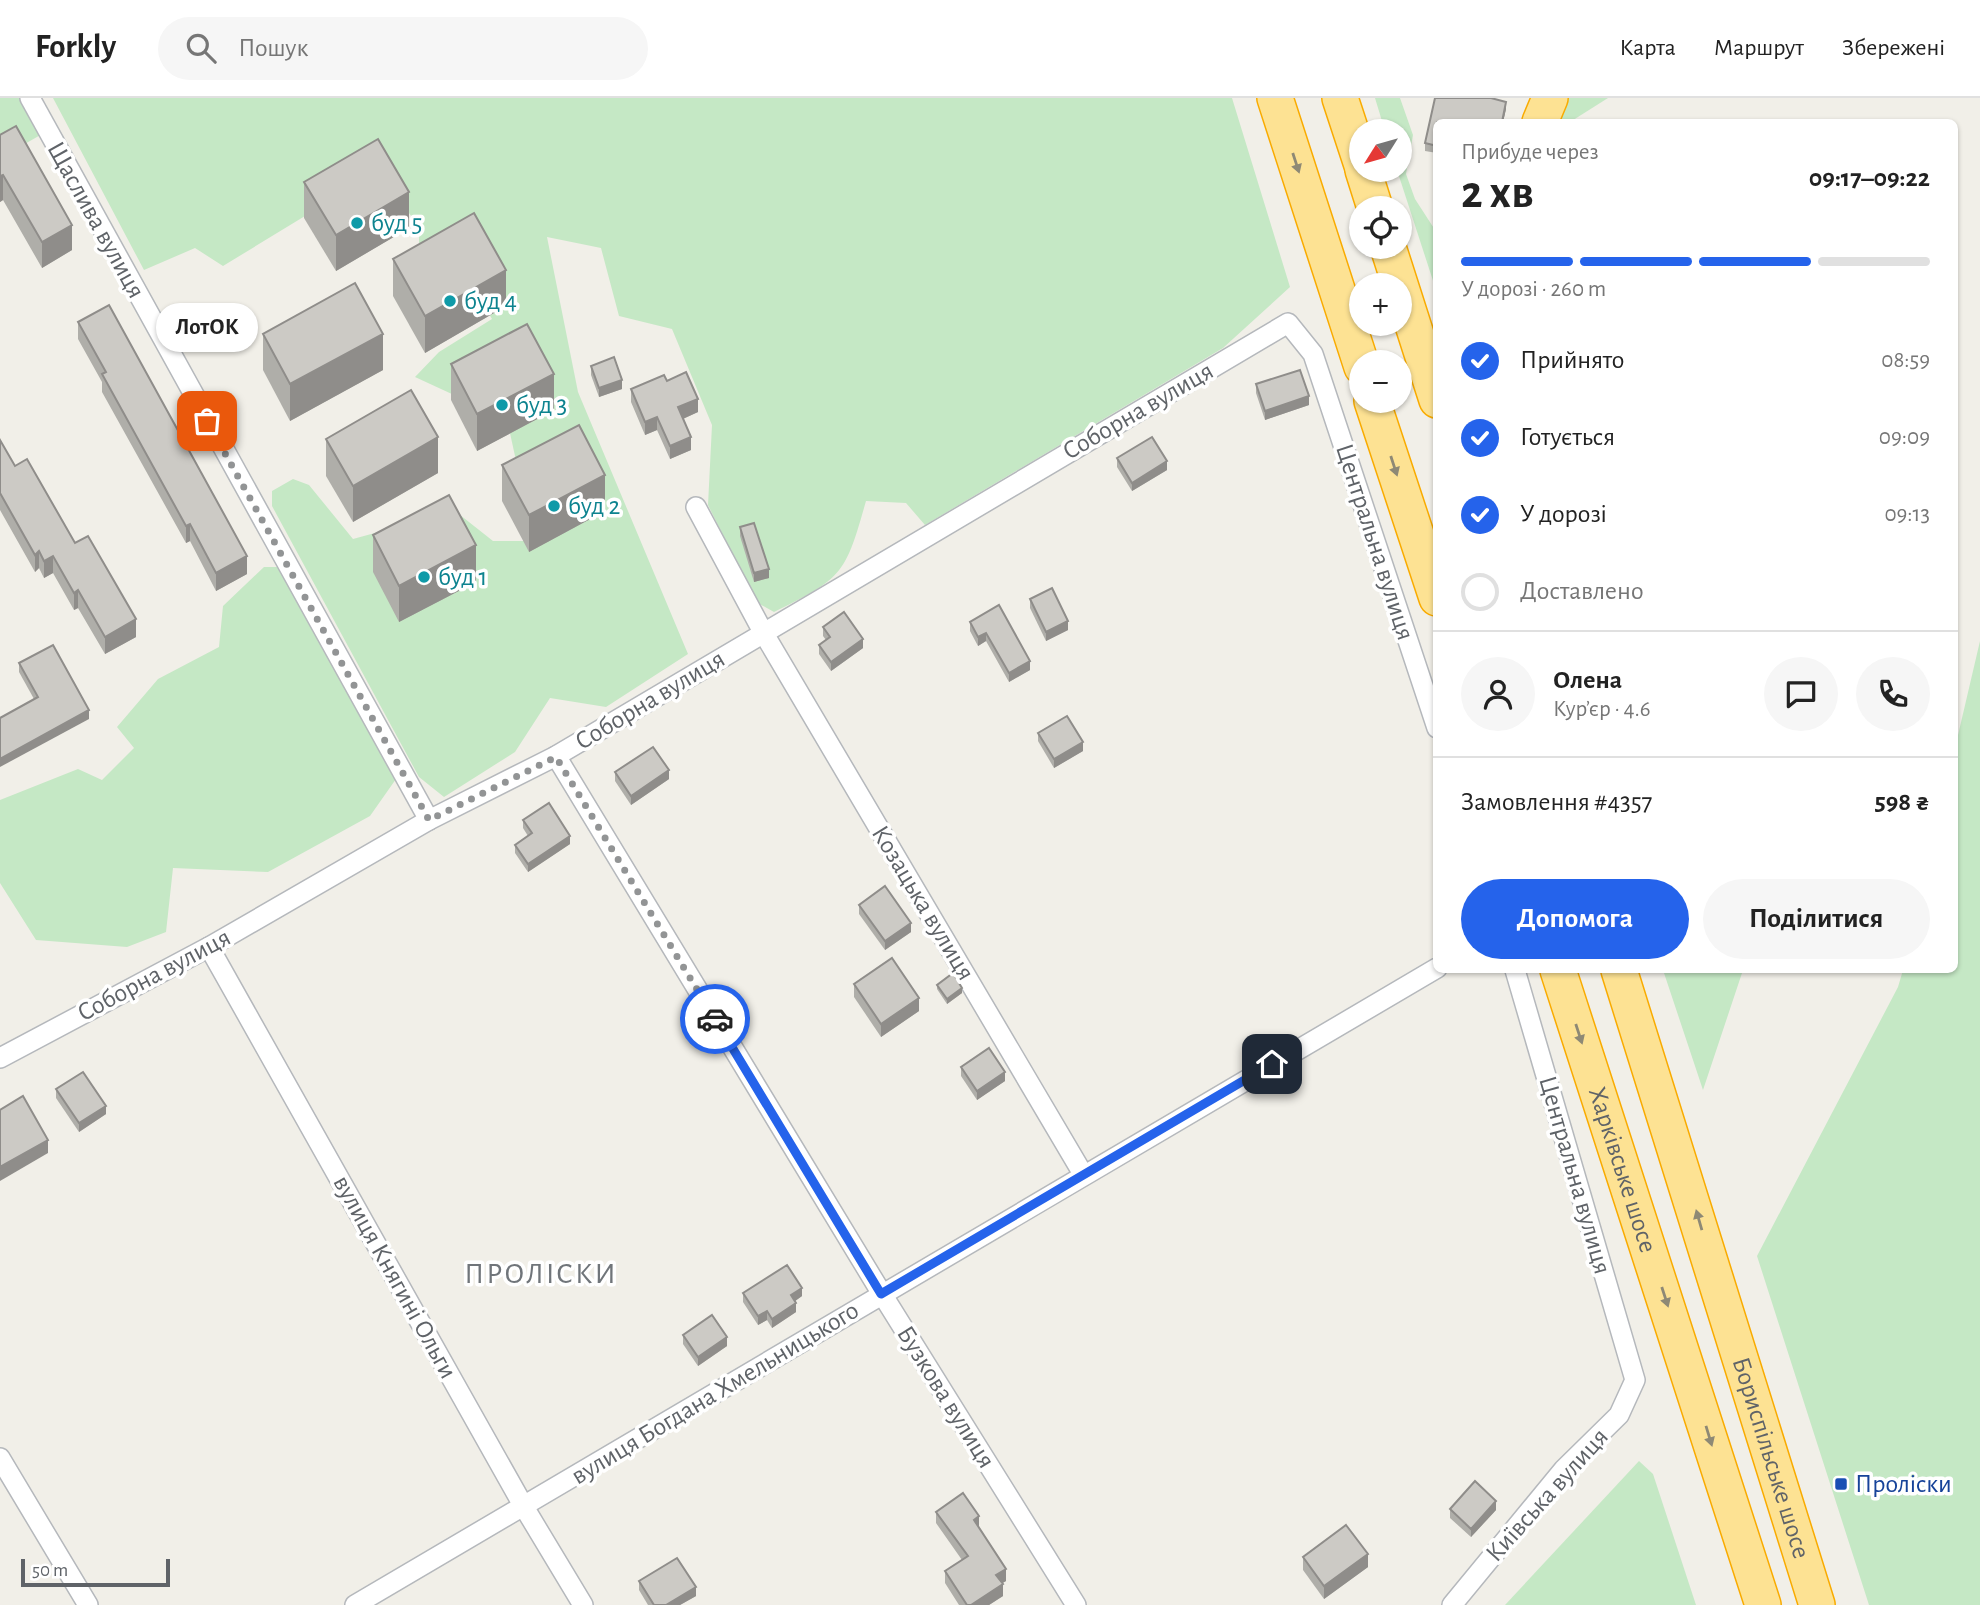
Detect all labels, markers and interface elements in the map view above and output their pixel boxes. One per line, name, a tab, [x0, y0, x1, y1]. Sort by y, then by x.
search box	[158, 17, 648, 80]
icon: search	[182, 29, 220, 67]
text: Forkly	[35, 31, 116, 64]
text: Пошук	[238, 35, 308, 61]
text: Карта	[1620, 36, 1676, 60]
text: Маршрут	[1714, 36, 1804, 60]
text: Збережені	[1842, 36, 1945, 60]
north arrow	[1349, 119, 1412, 182]
map controls	[1349, 119, 1412, 413]
street label: Щаслива вулиця	[42, 137, 150, 303]
text: Прибуде через	[1461, 141, 1599, 164]
one-way arrow	[1291, 153, 1301, 174]
text: 09:17–09:22	[1809, 165, 1930, 191]
text: 2 хв	[1461, 170, 1534, 216]
button: locate	[1349, 196, 1412, 259]
place label: буд 5	[371, 210, 422, 236]
marker: буд 5	[349, 215, 365, 231]
button: +	[1349, 273, 1412, 336]
text: У дорозі · 260 m	[1461, 278, 1606, 301]
place label: буд 4	[464, 288, 517, 314]
marker: буд 4	[442, 293, 458, 309]
callout: ЛотОК	[156, 302, 258, 351]
text: ЛотОК	[175, 316, 239, 339]
icon: check	[1461, 342, 1499, 380]
text: Прийнято	[1520, 347, 1624, 373]
text: 08:59	[1881, 349, 1930, 372]
button: −	[1349, 350, 1412, 413]
street label: Соборна вулиця	[1058, 357, 1218, 465]
pin	[177, 391, 237, 451]
place label: буд 3	[516, 392, 567, 418]
marker: буд 3	[494, 397, 510, 413]
icon: bag	[188, 402, 226, 440]
icon: check	[1461, 419, 1499, 457]
text: Готується	[1520, 424, 1615, 450]
text: 09:09	[1879, 426, 1930, 449]
street label: Центральна вулиця	[1331, 441, 1419, 643]
one-way arrow	[1389, 455, 1399, 476]
place label: буд 2	[568, 493, 621, 519]
icon: check	[1461, 496, 1499, 534]
marker: буд 2	[546, 498, 562, 514]
text: У дорозі	[1520, 501, 1607, 527]
text: 09:13	[1884, 503, 1930, 526]
place label: буд 1	[438, 564, 488, 590]
marker: буд 1	[416, 569, 432, 585]
text: Доставлено	[1520, 578, 1644, 604]
street label: Соборна вулиця	[571, 645, 729, 755]
button: person	[1461, 657, 1535, 731]
button: chat	[1764, 657, 1838, 731]
button: phone	[1856, 657, 1930, 731]
text: Олена	[1553, 667, 1622, 693]
text: Кур’єр · 4.6	[1553, 698, 1651, 721]
text: Замовлення #4357	[1461, 789, 1652, 815]
text: 598 ₴	[1874, 789, 1930, 815]
street label: Козацька вулиця	[867, 821, 979, 985]
button: Допомога	[1461, 879, 1689, 959]
button: Поділитися	[1703, 879, 1930, 959]
street label: Соборна вулиця	[73, 924, 235, 1026]
courier	[680, 984, 750, 1054]
icon: car	[696, 1000, 734, 1038]
one-way arrow	[1574, 1024, 1585, 1045]
pin	[1242, 1034, 1302, 1094]
icon: home	[1253, 1045, 1291, 1083]
street label: Центральна вулиця	[1534, 1073, 1616, 1277]
street label: Харківське шосе	[1584, 1084, 1661, 1256]
street label: вулиця Княгині Ольги	[328, 1171, 462, 1383]
one-way arrow	[1694, 1210, 1704, 1231]
district label: ПРОЛІСКИ	[464, 1259, 618, 1289]
one-way arrow	[1660, 1287, 1671, 1308]
street label: вулиця Богдана Хмельницького	[567, 1297, 863, 1489]
street label: Бузкова вулиця	[892, 1321, 1000, 1473]
street label: Бориспільське шосе	[1728, 1354, 1815, 1562]
street label: Київська вулиця	[1481, 1423, 1613, 1567]
one-way arrow	[1704, 1426, 1715, 1447]
place label: Проліски	[1855, 1471, 1952, 1497]
marker: Проліски	[1833, 1476, 1849, 1492]
scale bar	[21, 1556, 170, 1588]
text: 50 m	[32, 1561, 68, 1580]

